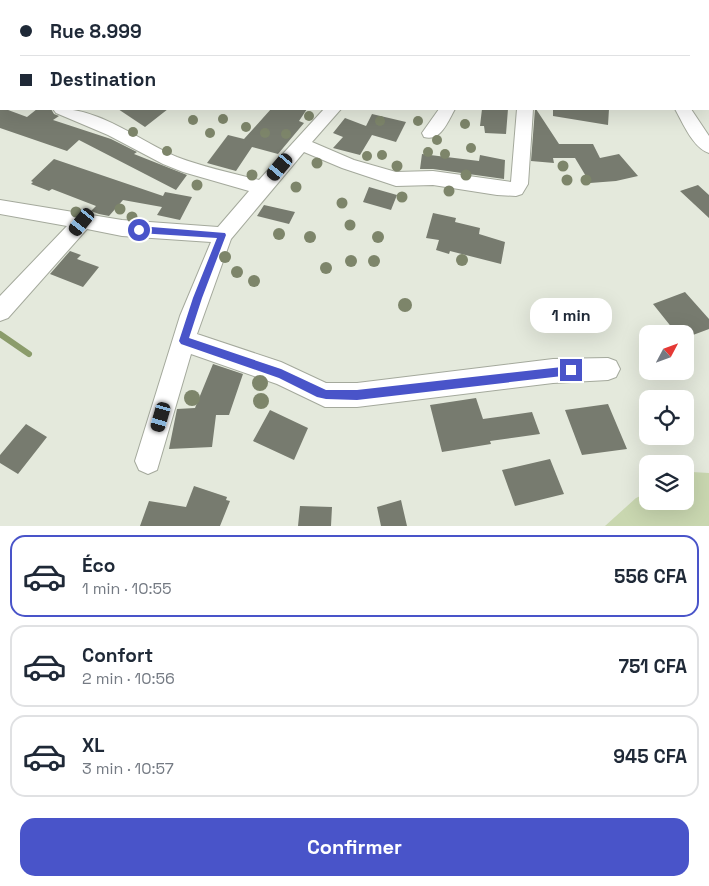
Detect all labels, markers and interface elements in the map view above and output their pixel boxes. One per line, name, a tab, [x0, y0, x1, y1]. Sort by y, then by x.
text: Rue 8.999	[50, 19, 142, 44]
text: Destination	[50, 67, 156, 92]
car	[264, 151, 295, 183]
car	[66, 206, 97, 238]
route start	[128, 219, 150, 241]
callout: 1 min	[530, 298, 612, 332]
text: 1 min	[551, 305, 591, 326]
north arrow	[639, 325, 694, 380]
map controls	[639, 325, 694, 510]
route end	[560, 359, 582, 381]
button: locate	[639, 390, 694, 445]
car	[149, 401, 172, 433]
button: layers	[639, 455, 694, 510]
text: Éco	[82, 553, 115, 578]
icon: car	[22, 554, 67, 599]
text: 556 CFA	[614, 564, 687, 589]
text: 1 min · 10:55	[82, 578, 172, 599]
text: Confort	[82, 643, 153, 668]
icon: car	[22, 644, 67, 689]
text: 751 CFA	[618, 654, 687, 679]
text: 2 min · 10:56	[82, 668, 175, 689]
text: XL	[82, 733, 105, 758]
icon: car	[22, 734, 67, 779]
text: 945 CFA	[613, 744, 687, 769]
text: 3 min · 10:57	[82, 758, 174, 779]
button: Confirmer	[20, 818, 689, 876]

